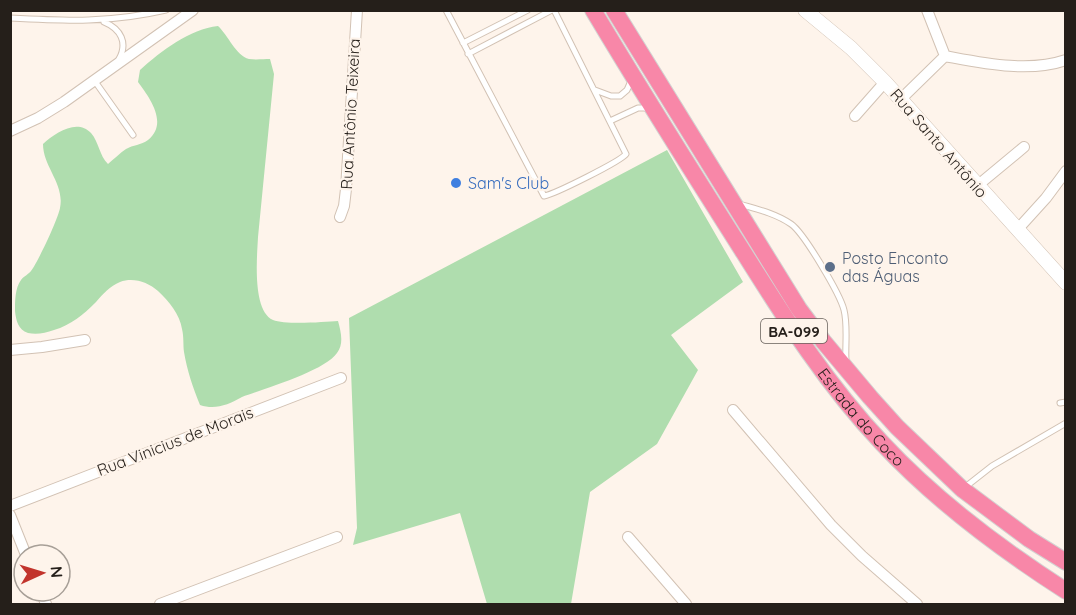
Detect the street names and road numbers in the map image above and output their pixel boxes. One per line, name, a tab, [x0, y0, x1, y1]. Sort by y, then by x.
street label: Rua Antônio Teixeira	[336, 38, 364, 190]
street label: Rua Santo Antônio	[886, 84, 992, 202]
road number: BA-099	[761, 319, 827, 343]
street label: Estrada do Coco	[813, 364, 909, 470]
street label: Rua Vinicius de Morais	[94, 402, 256, 480]

